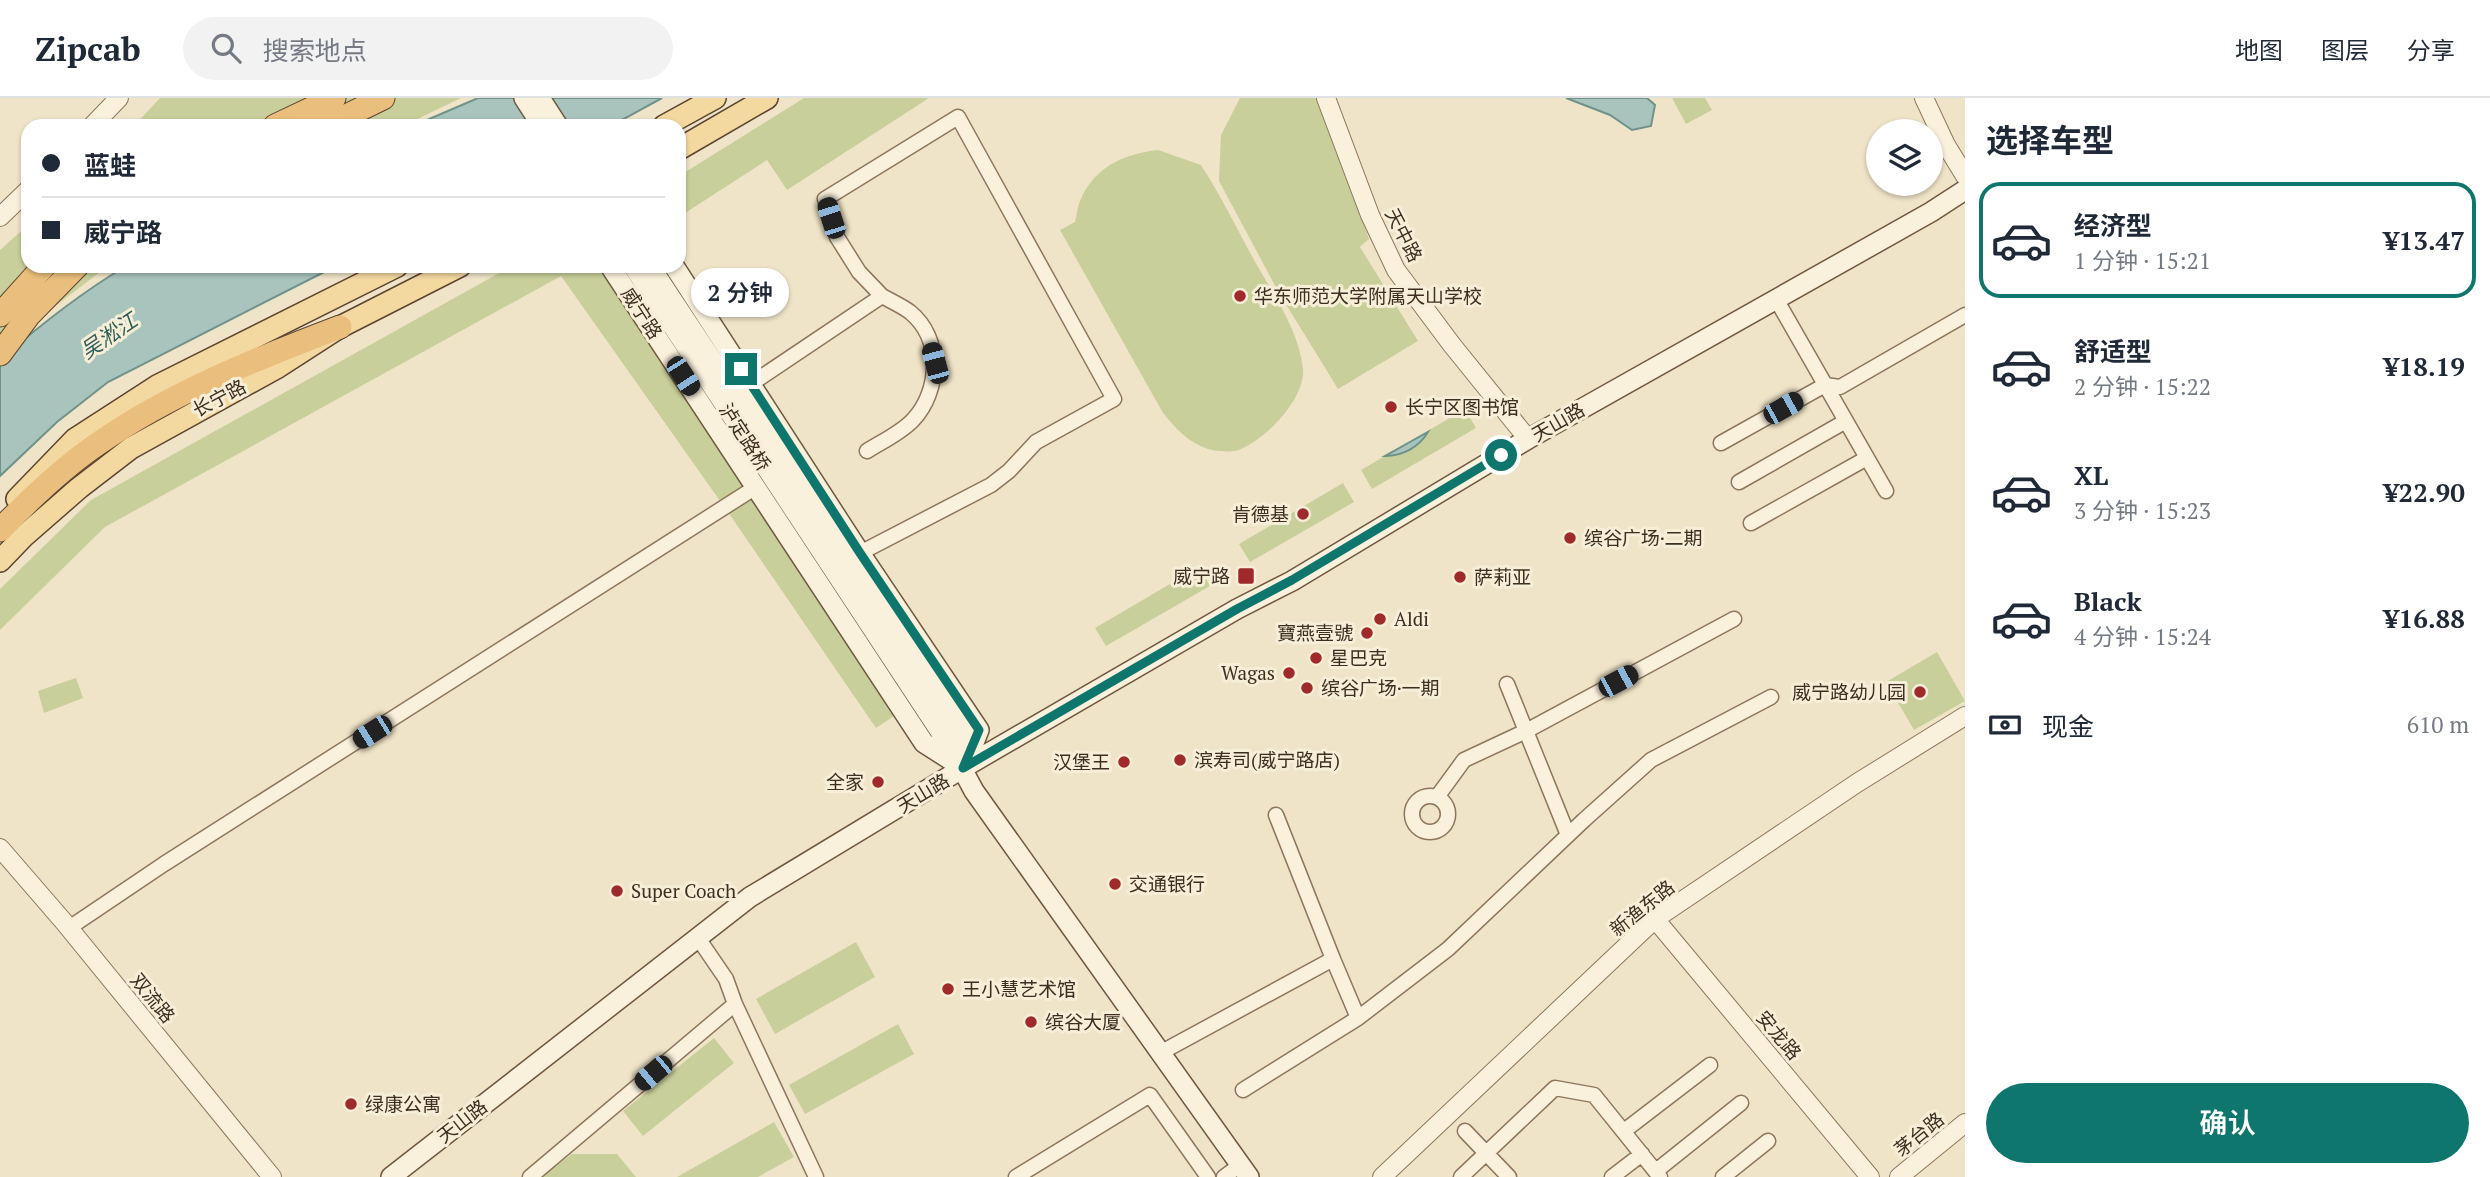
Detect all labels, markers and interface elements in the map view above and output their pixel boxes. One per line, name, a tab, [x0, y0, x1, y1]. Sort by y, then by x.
search box	[183, 17, 673, 80]
text: Zipcab	[35, 27, 141, 70]
icon: search	[207, 29, 245, 67]
text: 搜索地点	[263, 33, 367, 67]
text: 地图	[2235, 34, 2283, 66]
text: 图层	[2321, 34, 2369, 66]
text: 分享	[2407, 34, 2455, 66]
map controls	[1866, 119, 1943, 196]
button: layers	[1866, 119, 1943, 196]
text: 选择车型	[1986, 119, 2114, 161]
text: 蓝蛙	[84, 148, 136, 182]
car	[815, 195, 848, 241]
street label: 天中路	[1380, 204, 1429, 266]
text: 经济型	[2074, 208, 2152, 242]
icon: car	[1990, 209, 2053, 272]
text: 威宁路	[84, 215, 162, 249]
text: ¥13.47	[2384, 223, 2465, 257]
text: 1 分钟 · 15:21	[2074, 245, 2211, 276]
callout: 2 分钟	[692, 268, 790, 316]
text: 2 分钟	[707, 277, 773, 308]
street label: 威宁路	[616, 282, 668, 343]
place label: 华东师范大学附属天山学校	[1254, 283, 1482, 308]
marker: 华东师范大学附属天山学校	[1232, 288, 1248, 304]
water label: 吴淞江	[74, 305, 144, 364]
text: 舒适型	[2074, 334, 2152, 368]
icon: car	[1990, 335, 2053, 398]
car	[920, 340, 951, 386]
text: ¥18.19	[2384, 349, 2465, 383]
car	[663, 353, 704, 399]
route end	[725, 353, 757, 385]
text: 2 分钟 · 15:22	[2074, 371, 2211, 402]
street label: 长宁路	[188, 373, 250, 422]
car	[1760, 389, 1807, 427]
place label: 长宁区图书馆	[1405, 394, 1519, 419]
street label: 天山路	[1527, 396, 1589, 447]
street label: 泸定路桥	[714, 398, 777, 475]
marker: 长宁区图书馆	[1383, 399, 1399, 415]
route start	[1485, 439, 1517, 471]
text: XL	[2074, 458, 2108, 492]
icon: car	[1990, 461, 2053, 524]
text: ¥22.90	[2384, 475, 2465, 509]
text: 3 分钟 · 15:23	[2074, 495, 2211, 526]
place label: 肯德基	[1232, 501, 1289, 526]
marker: 肯德基	[1295, 506, 1311, 522]
place label: 缤谷广场·二期	[1584, 525, 1703, 550]
marker: 缤谷广场·二期	[1562, 530, 1578, 546]
place label: 威宁路	[1173, 563, 1230, 588]
place label: 萨莉亚	[1474, 564, 1531, 589]
marker: 威宁路	[1236, 566, 1256, 586]
marker: 萨莉亚	[1452, 569, 1468, 585]
text: Black	[2074, 584, 2142, 618]
icon: car	[1990, 587, 2053, 650]
text: ¥16.88	[2384, 601, 2465, 635]
place label: Aldi	[1394, 606, 1429, 631]
marker: Aldi	[1372, 611, 1388, 627]
place label: 寶燕壹號	[1277, 620, 1353, 645]
text: 4 分钟 · 15:24	[2074, 621, 2211, 652]
marker: 寶燕壹號	[1359, 625, 1375, 641]
place label: 星巴克	[1330, 645, 1387, 670]
marker: 星巴克	[1308, 650, 1324, 666]
place label: Wagas	[1221, 660, 1275, 685]
car	[1595, 662, 1642, 700]
marker: Wagas	[1281, 665, 1297, 681]
place label: 缤谷广场·一期	[1321, 675, 1440, 700]
place label: 威宁路幼儿园	[1792, 679, 1906, 704]
marker: 缤谷广场·一期	[1299, 680, 1315, 696]
marker: 威宁路幼儿园	[1912, 684, 1928, 700]
icon: cash	[1986, 706, 2024, 744]
text: 现金	[2042, 709, 2094, 743]
text: 610 m	[2407, 709, 2469, 740]
car	[349, 712, 396, 752]
place label: 滨寿司(威宁路店)	[1194, 747, 1340, 772]
place label: 汉堡王	[1053, 749, 1110, 774]
marker: 滨寿司(威宁路店)	[1172, 752, 1188, 768]
marker: 汉堡王	[1116, 754, 1132, 770]
street label: 天山路	[892, 767, 954, 818]
place label: 全家	[826, 769, 864, 794]
marker: 全家	[870, 774, 886, 790]
place label: 交通银行	[1129, 871, 1205, 896]
street label: 新渔东路	[1604, 874, 1679, 941]
marker: 交通银行	[1107, 876, 1123, 892]
place label: Super Coach	[631, 878, 736, 903]
marker: Super Coach	[609, 883, 625, 899]
street label: 双流路	[126, 968, 181, 1028]
place label: 王小慧艺术馆	[962, 976, 1076, 1001]
marker: 王小慧艺术馆	[940, 981, 956, 997]
street label: 安龙路	[1751, 1005, 1807, 1065]
place label: 缤谷大厦	[1045, 1009, 1121, 1034]
marker: 缤谷大厦	[1023, 1014, 1039, 1030]
car	[631, 1051, 676, 1095]
button: 确认	[1986, 1083, 2469, 1163]
place label: 绿康公寓	[365, 1091, 441, 1116]
street label: 天山路	[432, 1093, 492, 1148]
marker: 绿康公寓	[343, 1096, 359, 1112]
street label: 茅台路	[1889, 1106, 1949, 1161]

